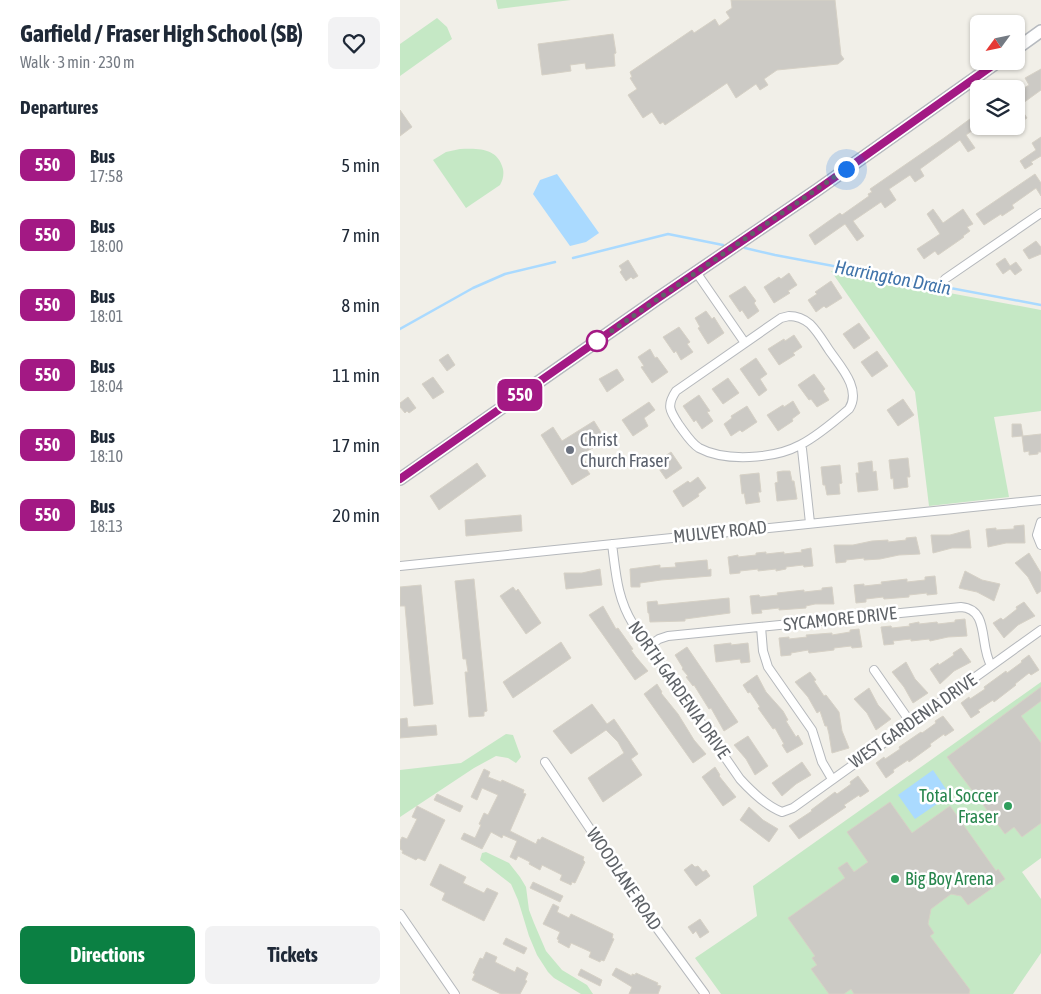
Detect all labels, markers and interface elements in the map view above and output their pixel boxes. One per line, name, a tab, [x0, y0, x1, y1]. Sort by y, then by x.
north arrow	[970, 15, 1025, 70]
map controls	[970, 15, 1025, 135]
button: heart	[328, 17, 380, 69]
text: Garfield / Fraser High School (SB)	[20, 20, 303, 47]
text: Walk · 3 min · 230 m	[20, 53, 134, 71]
button: layers	[970, 80, 1025, 135]
text: Departures	[20, 96, 98, 118]
text: Bus	[90, 145, 115, 167]
text: 550	[35, 154, 60, 175]
text: 5 min	[341, 154, 380, 176]
your location	[834, 157, 859, 182]
text: 17:58	[90, 167, 123, 185]
text: Bus	[90, 215, 115, 237]
text: 550	[35, 224, 60, 245]
text: 7 min	[341, 224, 380, 246]
text: 18:00	[90, 237, 123, 255]
water label: Harrington Drain	[833, 255, 953, 299]
text: Bus	[90, 285, 115, 307]
text: 550	[35, 294, 60, 315]
text: 8 min	[341, 294, 380, 316]
text: 18:01	[90, 307, 123, 325]
unlabelled marker	[586, 330, 608, 352]
text: Bus	[90, 355, 115, 377]
text: 550	[35, 364, 60, 385]
text: 11 min	[332, 364, 380, 386]
text: 18:04	[90, 377, 123, 395]
line badge: 550	[491, 379, 549, 411]
text: 550	[507, 384, 533, 405]
text: Bus	[90, 425, 115, 447]
place label: Christ Church Fraser	[580, 429, 669, 471]
text: 550	[35, 434, 60, 455]
text: 17 min	[332, 434, 380, 456]
marker: Christ Church Fraser	[564, 444, 576, 456]
text: 18:10	[90, 447, 123, 465]
text: Bus	[90, 495, 115, 517]
text: 550	[35, 504, 60, 525]
text: 20 min	[332, 504, 380, 526]
street label: MULVEY ROAD	[672, 516, 768, 547]
text: 18:13	[90, 517, 123, 535]
street label: SYCAMORE DRIVE	[782, 602, 898, 635]
street label: NORTH GARDENIA DRIVE	[624, 617, 735, 763]
street label: WEST GARDENIA DRIVE	[845, 669, 981, 772]
place label: Total Soccer Fraser	[919, 785, 999, 827]
marker: Total Soccer Fraser	[1002, 800, 1014, 812]
street label: WOODLANE ROAD	[583, 824, 666, 934]
place label: Big Boy Arena	[905, 868, 994, 889]
marker: Big Boy Arena	[889, 873, 901, 885]
button: Directions	[20, 926, 195, 984]
button: Tickets	[205, 926, 380, 984]

